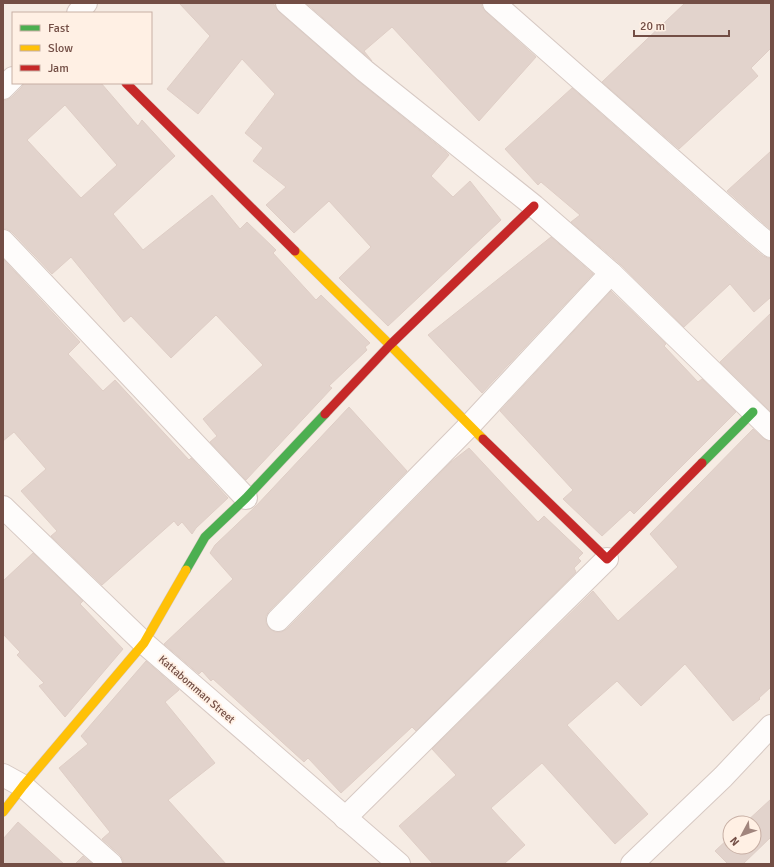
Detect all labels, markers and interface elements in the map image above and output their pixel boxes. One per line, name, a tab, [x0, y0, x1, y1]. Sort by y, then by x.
legend	[12, 12, 152, 84]
scale bar	[634, 12, 729, 38]
text: 20 m	[640, 19, 665, 34]
text: Fast	[48, 21, 69, 36]
text: Slow	[48, 41, 73, 56]
text: Jam	[48, 61, 69, 76]
street label: Kattabomman Street	[156, 653, 238, 726]
north arrow	[722, 815, 762, 855]
text: N	[727, 834, 742, 848]

